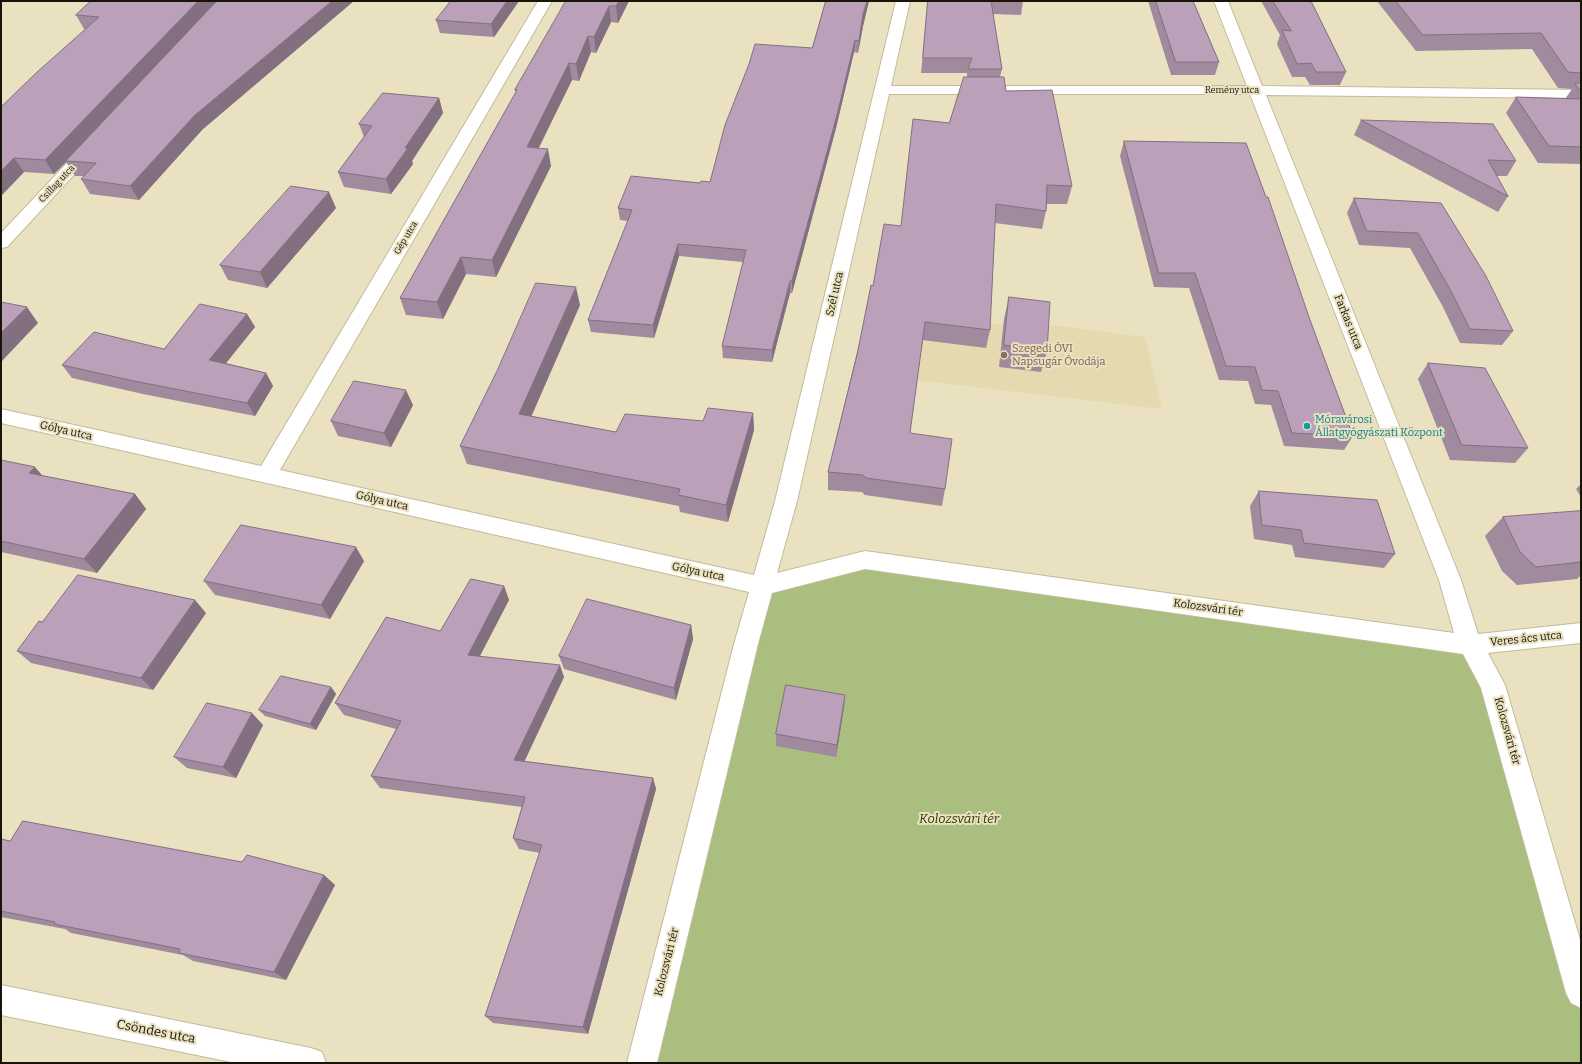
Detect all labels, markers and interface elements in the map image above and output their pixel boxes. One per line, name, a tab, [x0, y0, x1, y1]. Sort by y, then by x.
street label: Remény utca	[1205, 85, 1259, 95]
street label: Csillag utca	[37, 163, 77, 205]
street label: Gép utca	[392, 219, 420, 257]
street label: Szél utca	[823, 270, 847, 318]
street label: Farkas utca	[1331, 293, 1365, 351]
place label: Szegedi ÓVI Napsugár Óvodája	[1012, 342, 1106, 368]
marker: Szegedi ÓVI Napsugár Óvodája	[999, 350, 1009, 360]
place label: Móravárosi Állatgyógyászati Központ	[1315, 413, 1443, 439]
street label: Gólya utca	[39, 419, 93, 443]
marker: Móravárosi Állatgyógyászati Központ	[1302, 421, 1312, 431]
street label: Gólya utca	[355, 489, 409, 513]
street label: Gólya utca	[671, 560, 725, 584]
street label: Kolozsvári tér	[1172, 597, 1244, 619]
street label: Veres ács utca	[1489, 629, 1563, 649]
street label: Kolozsvári tér	[1491, 696, 1523, 766]
park label: Kolozsvári tér	[919, 811, 999, 827]
street label: Kolozsvári tér	[652, 926, 682, 998]
street label: Csöndes utca	[115, 1017, 197, 1047]

